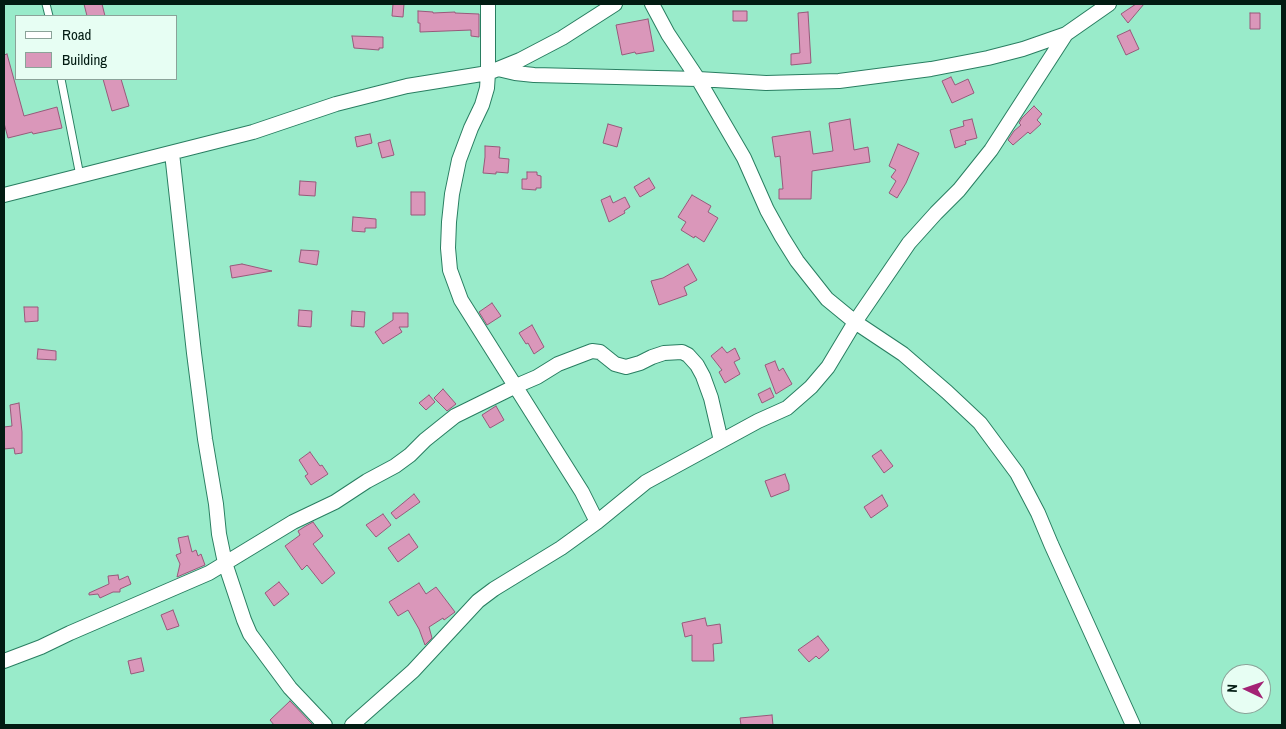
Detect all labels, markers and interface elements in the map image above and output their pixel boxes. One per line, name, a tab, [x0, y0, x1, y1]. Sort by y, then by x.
legend	[15, 15, 178, 80]
text: Road	[62, 24, 91, 45]
text: Building	[62, 49, 107, 70]
north arrow	[1221, 664, 1271, 714]
text: N	[1223, 684, 1241, 693]

